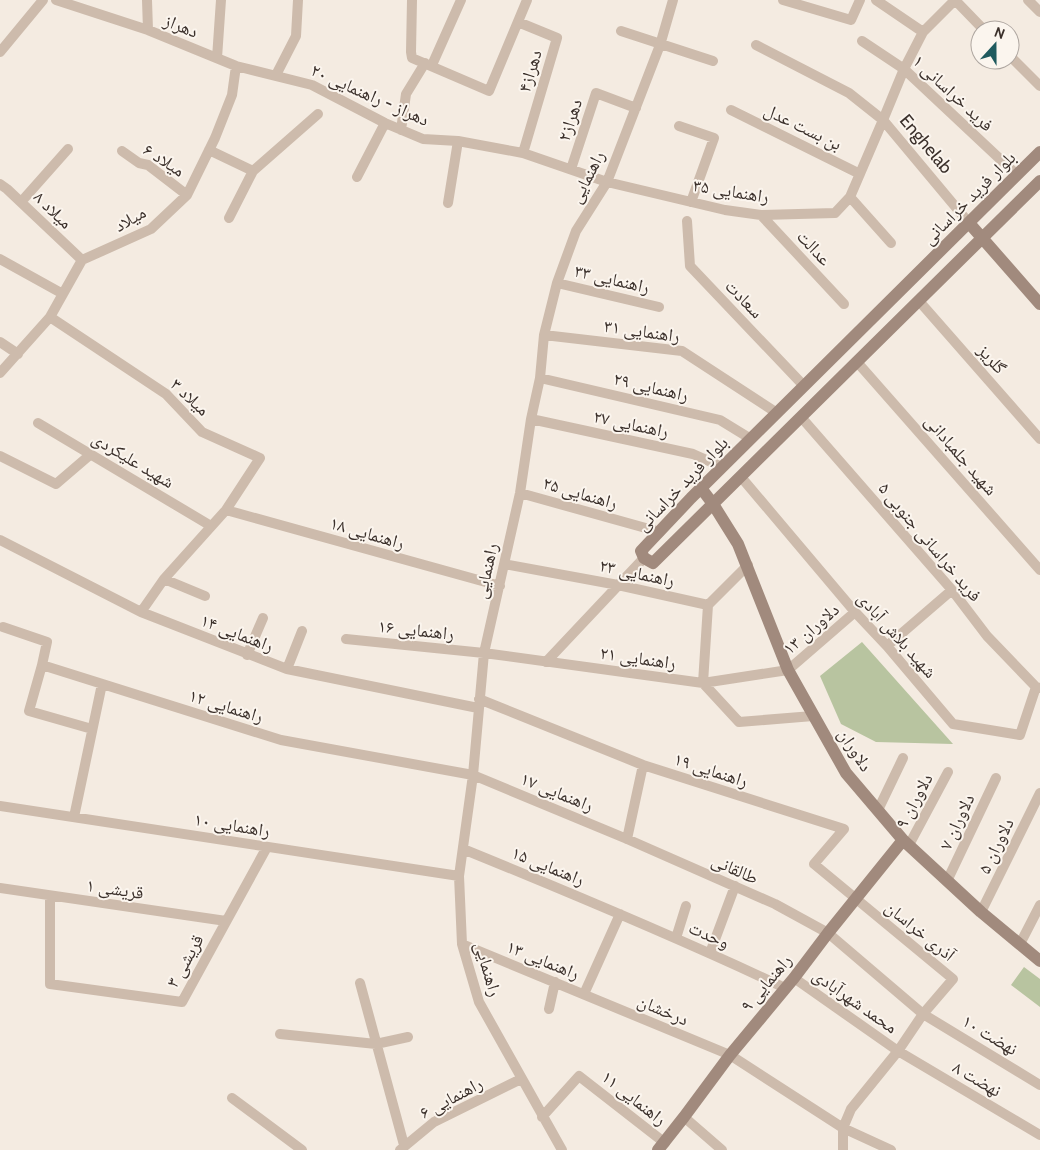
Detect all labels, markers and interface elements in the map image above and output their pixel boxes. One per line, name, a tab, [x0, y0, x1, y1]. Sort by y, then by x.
street label: دهراز	[160, 9, 201, 43]
north arrow	[970, 20, 1020, 70]
text: N	[992, 23, 1008, 43]
street label: دهراز۴	[513, 47, 547, 95]
street label: فرید خراسانی ۱	[908, 50, 998, 136]
street label: دهراز - راهنمایی ۲۰	[307, 59, 433, 131]
street label: دهراز۲	[553, 96, 587, 144]
street label: بن بست عدل	[761, 99, 845, 155]
street label: Enghelab	[895, 110, 957, 178]
street label: میلاد ۶	[139, 138, 189, 182]
street label: راهنمایی	[564, 147, 610, 207]
street label: بلوار فرید خراسانی	[918, 147, 1020, 249]
street label: راهنمایی ۳۵	[692, 174, 770, 208]
street label: میلاد ۸	[29, 186, 77, 234]
street label: میلاد	[110, 201, 150, 237]
street label: عدالت	[792, 226, 836, 270]
street label: راهنمایی ۳۳	[572, 260, 652, 298]
street label: سعادت	[720, 275, 768, 323]
street label: راهنمایی ۳۱	[603, 315, 681, 347]
street label: گلریز	[972, 339, 1011, 379]
street label: راهنمایی ۲۹	[611, 368, 691, 406]
street label: میلاد ۳	[166, 374, 214, 420]
street label: راهنمایی ۲۷	[591, 405, 671, 443]
street label: شهید جلمبادانی	[920, 410, 1002, 500]
street label: شهید علیکردی	[88, 427, 178, 493]
street label: بلوار فرید خراسانی	[631, 432, 733, 536]
street label: راهنمایی ۲۵	[540, 472, 620, 514]
street label: فرید خراسانی جنوبی ۵	[874, 478, 986, 606]
street label: راهنمایی ۱۸	[327, 512, 407, 554]
street label: راهنمایی	[469, 541, 503, 601]
street label: راهنمایی ۲۳	[597, 554, 677, 592]
street label: شهید بلاش آبادی	[853, 587, 941, 683]
street label: دلاوران ۱۳	[778, 599, 844, 659]
street label: راهنمایی ۱۴	[197, 609, 277, 657]
street label: راهنمایی ۱۶	[377, 615, 455, 645]
street label: راهنمایی ۲۱	[599, 642, 677, 674]
street label: راهنمایی ۱۲	[186, 684, 266, 728]
street label: دلاوران	[833, 724, 877, 776]
street label: راهنمایی ۱۹	[671, 748, 751, 792]
street label: راهنمایی ۱۷	[517, 767, 597, 817]
street label: دلاوران ۹	[890, 770, 938, 832]
street label: دلاوران ۷	[935, 791, 979, 853]
street label: راهنمایی ۱۰	[193, 808, 271, 842]
street label: دلاوران ۵	[973, 815, 1019, 877]
street label: راهنمایی ۱۵	[508, 841, 588, 891]
street label: طالقانی	[708, 849, 762, 889]
street label: قریشی ۱	[85, 874, 145, 904]
street label: آذری خراسان	[881, 896, 960, 966]
street label: وحدت	[685, 916, 733, 954]
street label: قریشی ۳	[161, 931, 209, 991]
street label: راهنمایی ۱۳	[503, 935, 583, 985]
street label: راهنمایی	[470, 939, 506, 999]
street label: راهنمایی ۹	[736, 950, 796, 1016]
street label: محمد شهرآبادی	[808, 964, 902, 1038]
street label: درخشان	[634, 990, 692, 1030]
street label: نهضت ۱۰	[958, 1010, 1022, 1060]
street label: نهضت ۸	[949, 1056, 1005, 1102]
street label: راهنمایی ۱۱	[597, 1066, 671, 1130]
street label: راهنمایی ۶	[416, 1072, 486, 1124]

